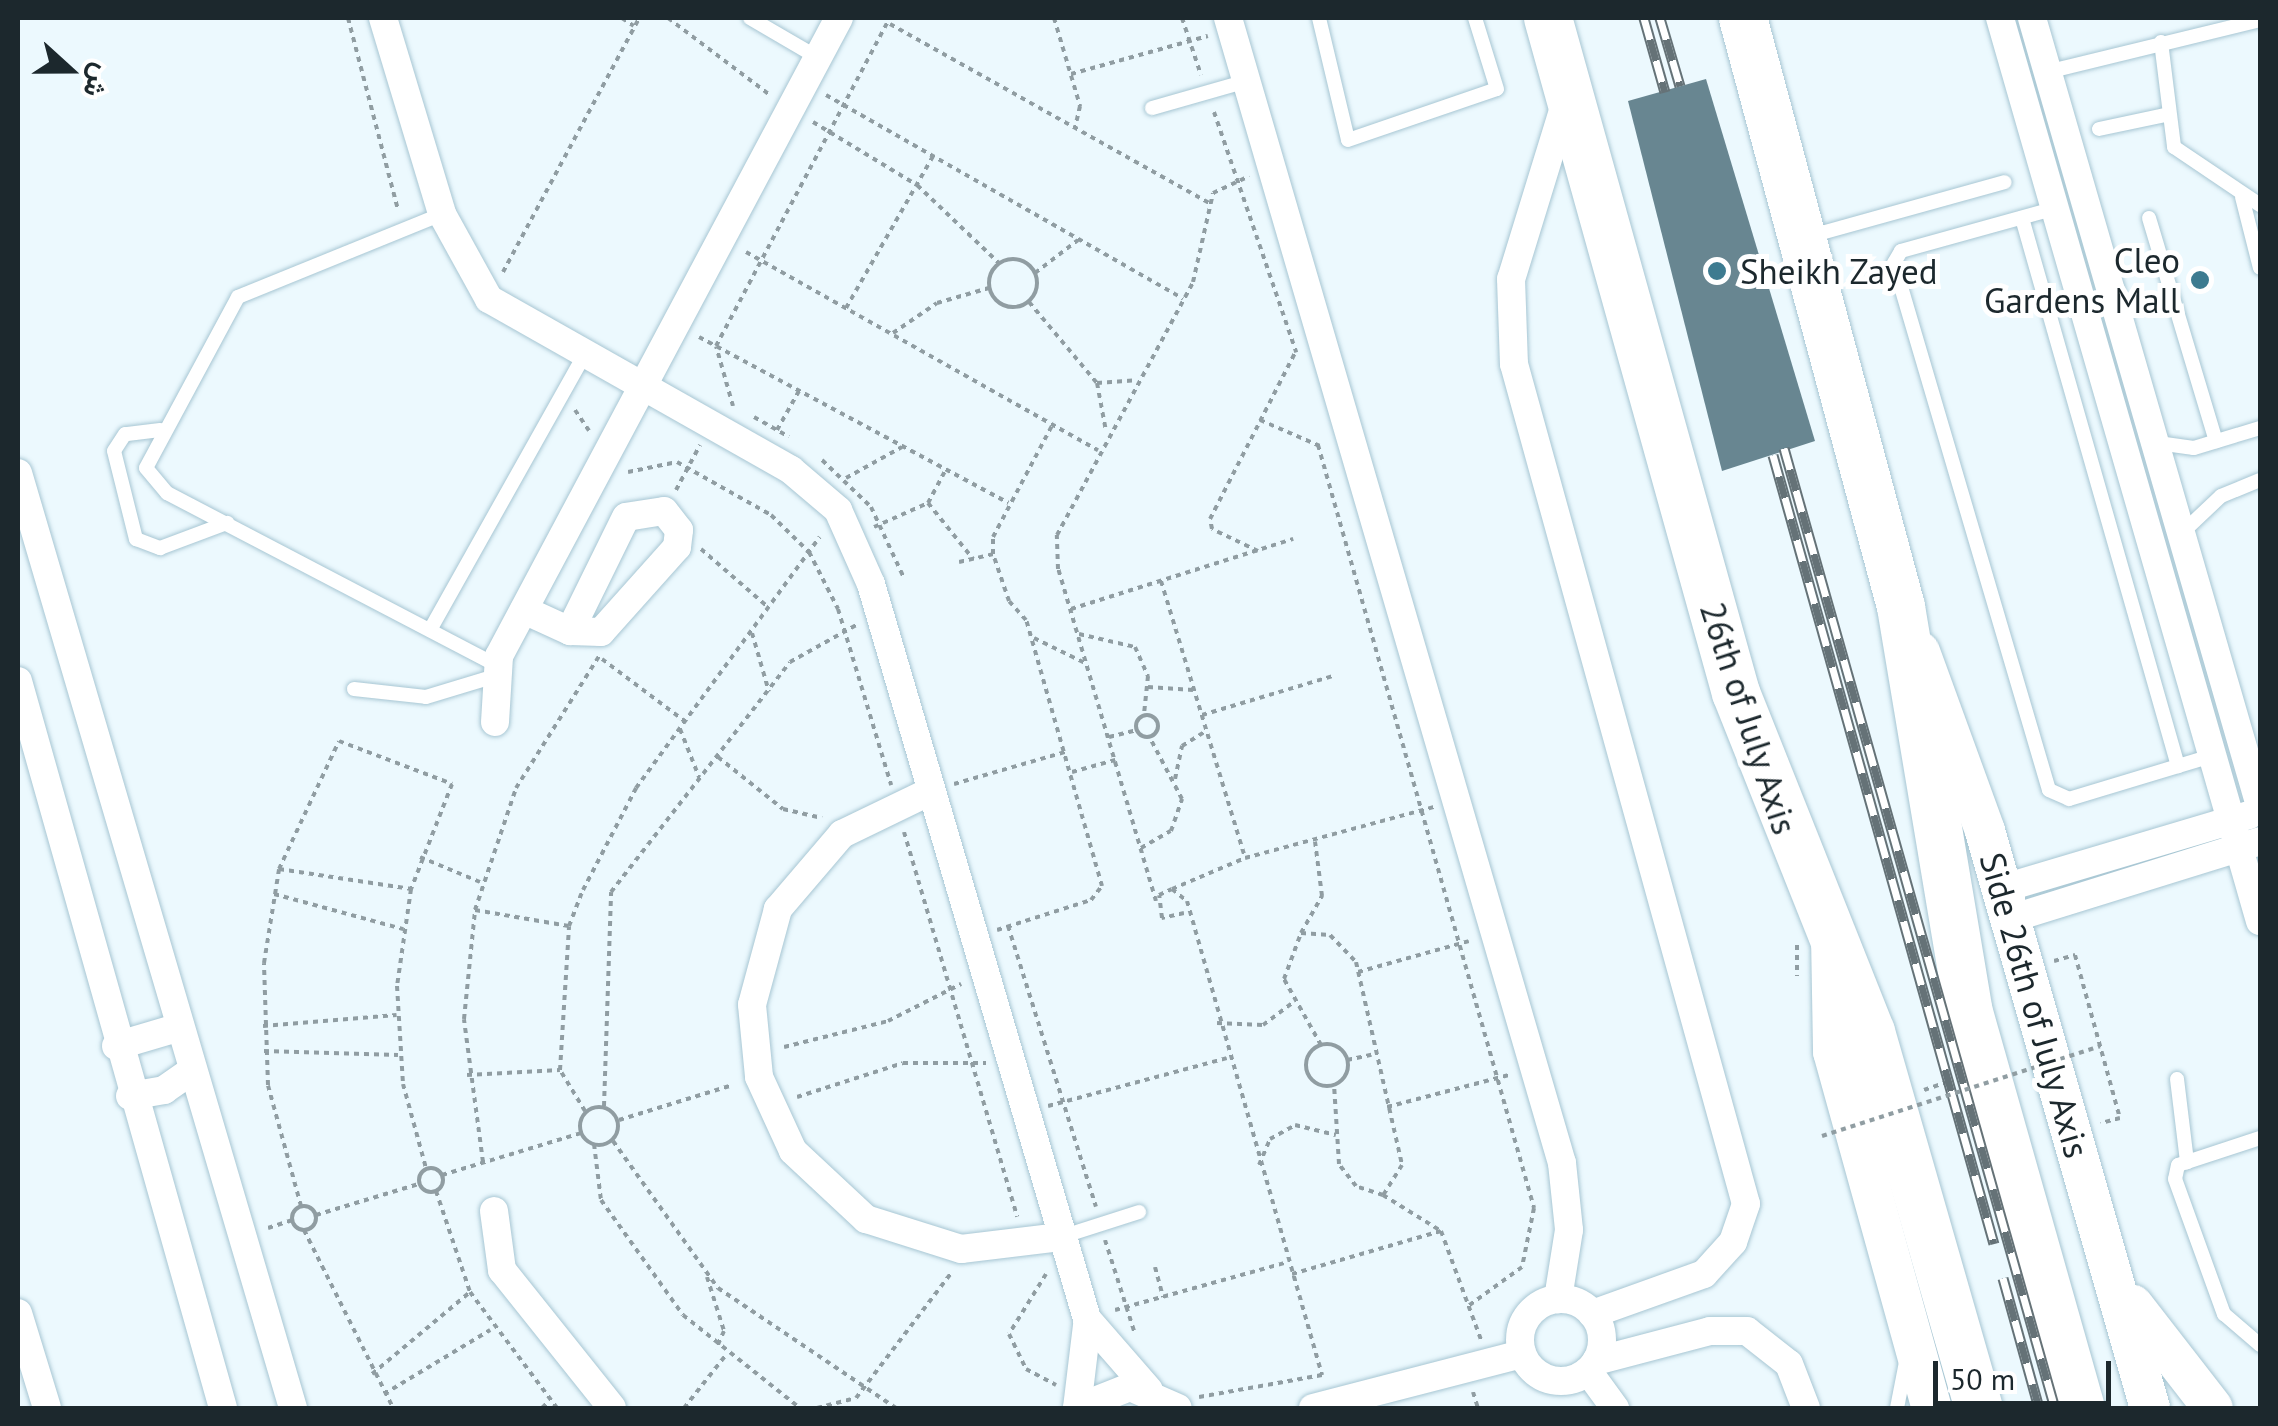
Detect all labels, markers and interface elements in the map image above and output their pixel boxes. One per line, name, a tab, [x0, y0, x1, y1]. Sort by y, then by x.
north arrow	[20, 20, 120, 120]
text: ش	[75, 59, 122, 103]
place label: Cleo Gardens Mall	[1984, 239, 2180, 321]
place label: Sheikh Zayed	[1740, 250, 1938, 292]
marker: Sheikh Zayed	[1704, 258, 1730, 284]
marker: Cleo Gardens Mall	[2189, 269, 2211, 291]
street label: 26th of July Axis	[1691, 596, 1807, 840]
street label: Side 26th of July Axis	[1971, 847, 2099, 1163]
scale bar	[1938, 1341, 2116, 1403]
text: 50 m	[1950, 1359, 2015, 1398]

